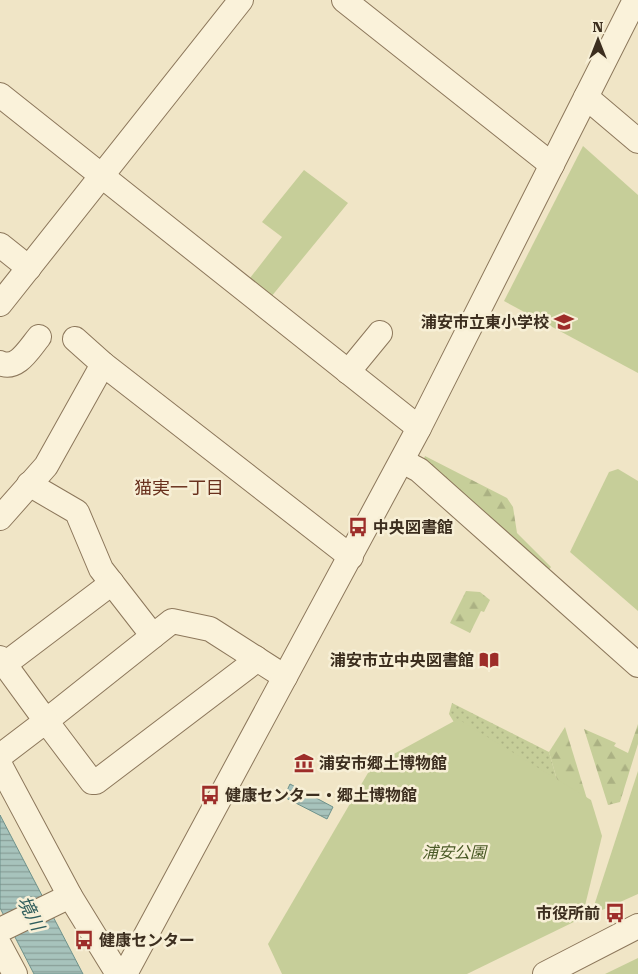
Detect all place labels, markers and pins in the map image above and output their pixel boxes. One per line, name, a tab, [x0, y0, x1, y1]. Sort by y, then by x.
school or university icon: 浦安市立東小学校	[553, 311, 575, 333]
place label: 浦安市立東小学校	[421, 313, 549, 332]
bus stop icon: 中央図書館	[347, 516, 369, 538]
place label: 中央図書館	[373, 518, 453, 537]
library icon: 浦安市立中央図書館	[478, 649, 500, 671]
place label: 浦安市立中央図書館	[330, 651, 474, 670]
museum icon: 浦安市郷土博物館	[293, 752, 315, 774]
place label: 浦安市郷土博物館	[319, 754, 447, 773]
bus stop icon: 健康センター・郷土博物館	[199, 784, 221, 806]
place label: 健康センター・郷土博物館	[225, 786, 417, 805]
bus stop icon: 市役所前	[604, 902, 626, 924]
place label: 市役所前	[536, 904, 600, 923]
bus stop icon: 健康センター	[73, 929, 95, 951]
place label: 健康センター	[99, 931, 195, 950]

